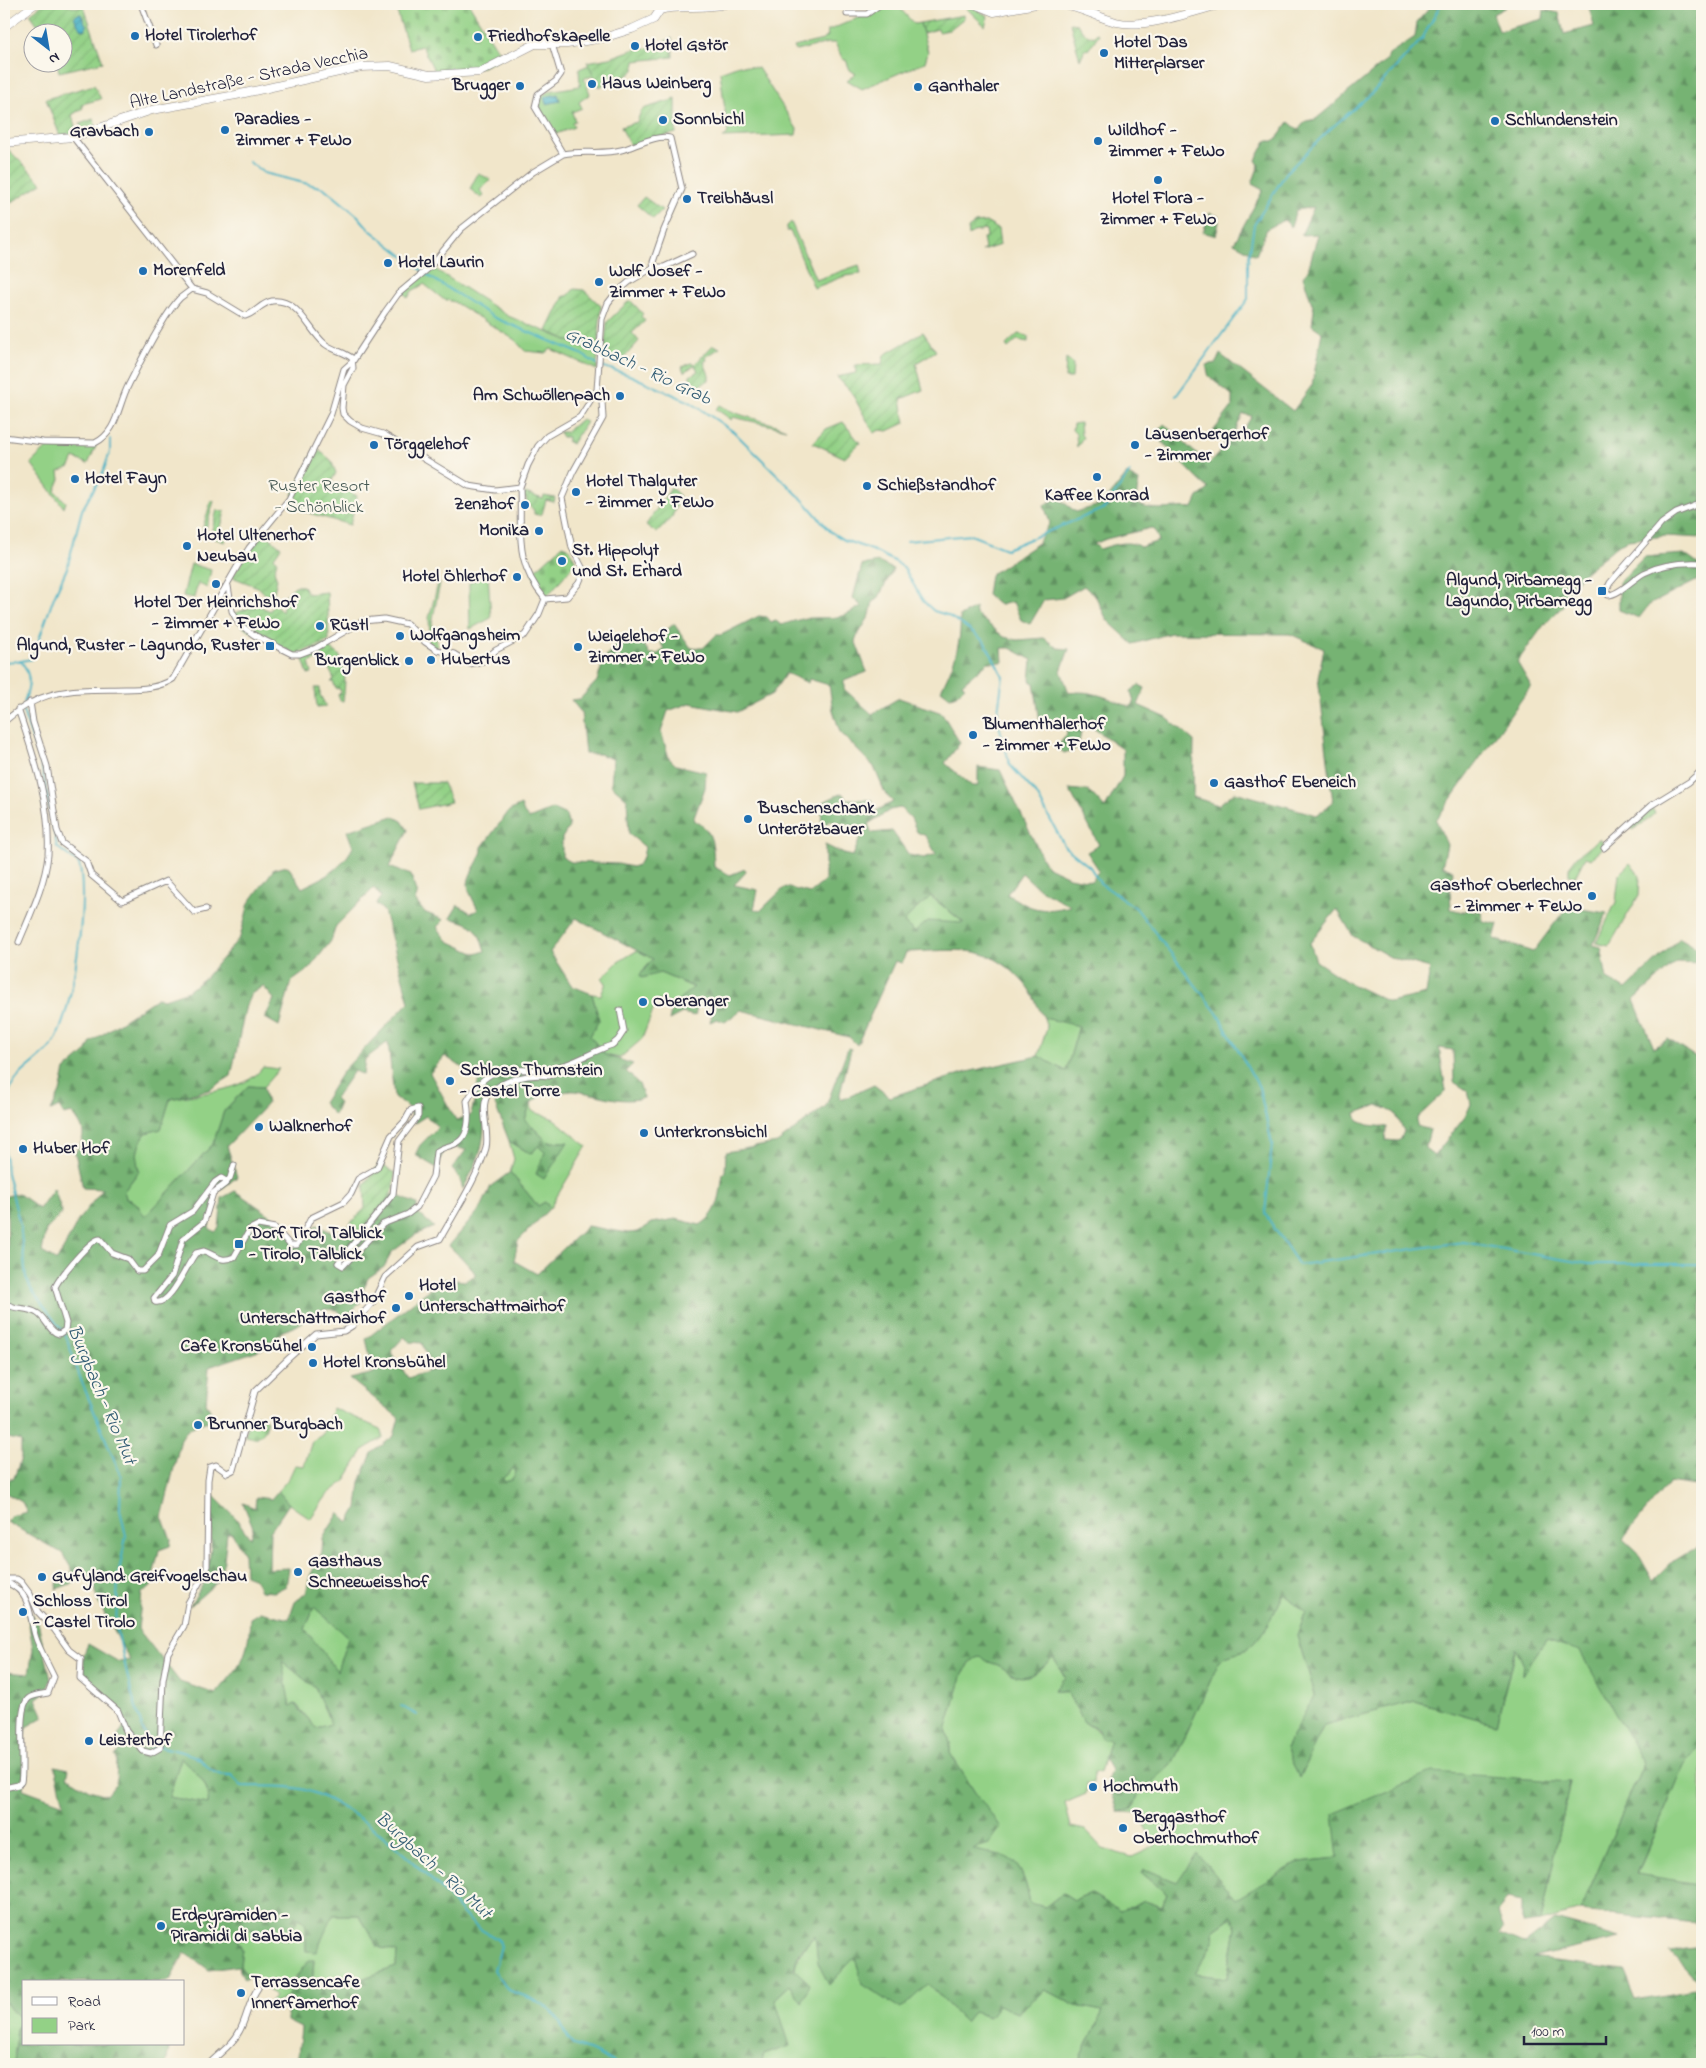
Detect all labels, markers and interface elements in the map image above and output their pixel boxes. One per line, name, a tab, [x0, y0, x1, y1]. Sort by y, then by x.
north arrow	[22, 22, 72, 72]
place label: Hotel Tirolerhof	[145, 23, 258, 49]
place label: Friedhofskapelle	[487, 24, 611, 50]
marker: Hotel Tirolerhof	[129, 30, 141, 42]
place label: Hotel Das Mitterplarser	[1114, 30, 1205, 77]
marker: Friedhofskapelle	[472, 31, 484, 43]
place label: Hotel Gstör	[645, 33, 728, 59]
marker: Hotel Gstör	[629, 40, 641, 52]
street label: Alte Landstraße - Strada Vecchia	[127, 41, 371, 117]
text: N	[44, 46, 63, 69]
marker: Hotel Das Mitterplarser	[1098, 47, 1110, 59]
place label: Haus Weinberg	[602, 71, 711, 98]
place label: Brugger	[451, 73, 510, 100]
place label: Ganthaler	[928, 74, 999, 100]
marker: Haus Weinberg	[586, 78, 598, 90]
marker: Brugger	[514, 80, 526, 92]
marker: Ganthaler	[912, 81, 924, 93]
place label: Paradies - Zimmer + FeWo	[235, 107, 352, 154]
place label: Sonnbichl	[673, 107, 744, 133]
place label: Schlundenstein	[1505, 108, 1618, 134]
marker: Sonnbichl	[657, 114, 669, 126]
marker: Schlundenstein	[1489, 115, 1501, 127]
place label: Wildhof - Zimmer + FeWo	[1108, 118, 1225, 165]
place label: Gravbach	[70, 119, 139, 145]
marker: Paradies - Zimmer + FeWo	[219, 124, 231, 136]
marker: Gravbach	[143, 126, 155, 138]
marker: Wildhof - Zimmer + FeWo	[1092, 135, 1104, 147]
marker: Hotel Flora - Zimmer + FeWo	[1152, 174, 1164, 186]
place label: Treibhäusl	[697, 186, 773, 212]
place label: Hotel Flora - Zimmer + FeWo	[1100, 186, 1216, 233]
marker: Treibhäusl	[681, 193, 693, 205]
place label: Hotel Laurin	[398, 250, 484, 276]
marker: Hotel Laurin	[382, 257, 394, 269]
place label: Morenfeld	[153, 258, 226, 284]
place label: Wolf Josef - Zimmer + FeWo	[609, 259, 726, 306]
marker: Morenfeld	[137, 265, 149, 277]
marker: Wolf Josef - Zimmer + FeWo	[593, 276, 605, 288]
water label: Grabbach - Rio Grab	[560, 321, 716, 413]
place label: Am Schwöllenpach	[473, 383, 610, 409]
marker: Am Schwöllenpach	[614, 390, 626, 402]
place label: Lausenbergerhof - Zimmer	[1144, 422, 1270, 469]
place label: Törggelehof	[384, 432, 471, 459]
marker: Törggelehof	[368, 439, 380, 451]
marker: Lausenbergerhof - Zimmer	[1129, 439, 1141, 451]
place label: Hotel Fayn	[85, 466, 167, 493]
place label: Hotel Thalguter - Zimmer + FeWo	[585, 469, 714, 516]
marker: Kaffee Konrad	[1091, 471, 1103, 483]
marker: Hotel Fayn	[69, 473, 81, 485]
place label: Schießstandhof	[877, 473, 997, 499]
park label: Ruster Resort - Schönblick	[268, 474, 370, 521]
marker: Schießstandhof	[861, 480, 873, 492]
place label: Kaffee Konrad	[1045, 483, 1150, 509]
marker: Hotel Thalguter - Zimmer + FeWo	[570, 486, 582, 498]
place label: Zenzhof	[454, 492, 516, 518]
marker: Zenzhof	[519, 499, 531, 511]
place label: Monika	[479, 518, 529, 544]
place label: Hotel Ultenerhof Neubau	[197, 523, 316, 570]
marker: Monika	[533, 525, 545, 537]
place label: St. Hippolyt und St. Erhard	[572, 538, 683, 585]
marker: Hotel Ultenerhof Neubau	[181, 540, 193, 552]
marker: St. Hippolyt und St. Erhard	[556, 555, 568, 567]
place label: Hotel Öhlerhof	[402, 564, 508, 590]
place label: Algund, Pirbamegg - Lagundo, Pirbamegg	[1446, 568, 1592, 616]
marker: Hotel Öhlerhof	[511, 571, 523, 583]
marker: Hotel Der Heinrichshof - Zimmer + FeWo	[210, 578, 222, 590]
marker: Algund, Pirbamegg - Lagundo, Pirbamegg	[1596, 585, 1608, 597]
place label: Hotel Der Heinrichshof - Zimmer + FeWo	[134, 590, 299, 637]
place label: Rüstl	[330, 613, 368, 639]
marker: Rüstl	[314, 620, 326, 632]
place label: Wolfgangsheim	[410, 623, 520, 650]
place label: Weigelehof - Zimmer + FeWo	[588, 624, 705, 671]
marker: Wolfgangsheim	[394, 630, 406, 642]
place label: Algund, Ruster - Lagundo, Ruster	[16, 633, 260, 660]
marker: Algund, Ruster - Lagundo, Ruster	[264, 640, 276, 652]
marker: Weigelehof - Zimmer + FeWo	[572, 641, 584, 653]
place label: Hubertus	[441, 647, 510, 673]
place label: Burgenblick	[314, 648, 400, 675]
marker: Hubertus	[425, 654, 437, 666]
marker: Burgenblick	[403, 655, 415, 667]
place label: Blumenthalerhof - Zimmer + FeWo	[982, 712, 1111, 759]
marker: Blumenthalerhof - Zimmer + FeWo	[967, 729, 979, 741]
place label: Gasthof Ebeneich	[1224, 770, 1357, 796]
marker: Gasthof Ebeneich	[1208, 777, 1220, 789]
place label: Buschenschank Unterötzbauer	[757, 796, 876, 843]
marker: Buschenschank Unterötzbauer	[742, 813, 754, 825]
place label: Gasthof Oberlechner - Zimmer + FeWo	[1430, 873, 1582, 920]
marker: Gasthof Oberlechner - Zimmer + FeWo	[1586, 890, 1598, 902]
place label: Oberanger	[653, 989, 729, 1016]
marker: Oberanger	[637, 996, 649, 1008]
place label: Schloss Thurnstein - Castel Torre	[459, 1058, 602, 1105]
marker: Schloss Thurnstein - Castel Torre	[444, 1075, 456, 1087]
place label: Walknerhof	[269, 1114, 353, 1140]
place label: Unterkronsbichl	[654, 1120, 767, 1146]
marker: Walknerhof	[253, 1121, 265, 1133]
marker: Unterkronsbichl	[638, 1127, 650, 1139]
place label: Huber Hof	[33, 1136, 110, 1162]
marker: Huber Hof	[17, 1143, 29, 1155]
place label: Dorf Tirol, Talblick - Tirolo, Talblick	[248, 1221, 384, 1268]
marker: Dorf Tirol, Talblick - Tirolo, Talblick	[233, 1238, 245, 1250]
place label: Hotel Unterschattmairhof	[419, 1273, 566, 1320]
place label: Gasthof Unterschattmairhof	[240, 1285, 387, 1332]
marker: Hotel Unterschattmairhof	[403, 1290, 415, 1302]
marker: Gasthof Unterschattmairhof	[390, 1302, 402, 1314]
water label: Burgbach - Rio Mut	[59, 1321, 143, 1471]
place label: Cafe Kronsbühel	[180, 1334, 302, 1360]
marker: Cafe Kronsbühel	[306, 1341, 318, 1353]
place label: Hotel Kronsbühel	[323, 1350, 446, 1376]
marker: Hotel Kronsbühel	[307, 1357, 319, 1369]
place label: Brunner Burgbach	[207, 1412, 343, 1439]
marker: Brunner Burgbach	[192, 1419, 204, 1431]
place label: Gasthaus Schneeweisshof	[308, 1549, 429, 1596]
place label: Gufyland: Greifvogelschau	[52, 1564, 247, 1591]
marker: Gasthaus Schneeweisshof	[292, 1566, 304, 1578]
marker: Gufyland: Greifvogelschau	[36, 1571, 48, 1583]
place label: Schloss Tirol - Castel Tirolo	[32, 1589, 135, 1636]
marker: Schloss Tirol - Castel Tirolo	[17, 1606, 29, 1618]
place label: Leisterhof	[99, 1728, 173, 1754]
marker: Leisterhof	[83, 1735, 95, 1747]
place label: Hochmuth	[1103, 1774, 1179, 1800]
marker: Hochmuth	[1087, 1781, 1099, 1793]
place label: Berggasthof Oberhochmuthof	[1132, 1805, 1260, 1852]
water label: Burgbach - Rio Mut	[368, 1806, 499, 1928]
marker: Berggasthof Oberhochmuthof	[1117, 1822, 1129, 1834]
place label: Erdpyramiden - Piramidi di sabbia	[171, 1903, 302, 1950]
marker: Erdpyramiden - Piramidi di sabbia	[155, 1920, 167, 1932]
place label: Terrassencafe Innerfamerhof	[251, 1970, 361, 2017]
legend	[22, 1980, 185, 2046]
marker: Terrassencafe Innerfamerhof	[235, 1987, 247, 1999]
text: Road	[68, 1991, 101, 2013]
scale bar	[1524, 2013, 1606, 2045]
text: Park	[68, 2015, 96, 2037]
text: 100 m	[1531, 2021, 1564, 2043]

